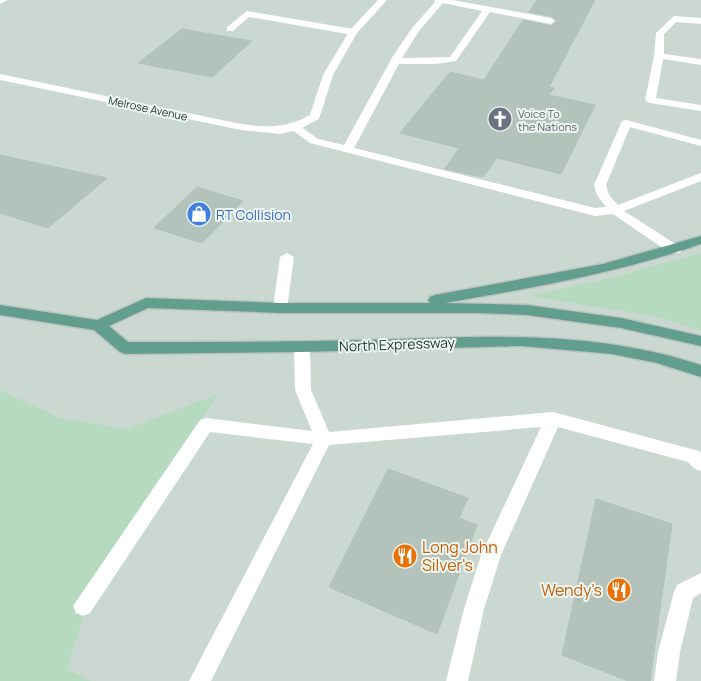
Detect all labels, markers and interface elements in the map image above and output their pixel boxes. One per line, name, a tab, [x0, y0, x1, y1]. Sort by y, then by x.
street label: Melrose Avenue	[107, 92, 190, 124]
church icon: Voice To the Nations	[487, 106, 513, 132]
place label: Voice To the Nations	[518, 106, 577, 134]
shop icon: RT Collision	[186, 201, 212, 227]
place label: RT Collision	[216, 205, 291, 224]
street label: North Expressway	[339, 332, 456, 356]
place label: Long John Silver's	[422, 536, 498, 576]
restaurant icon: Long John Silver's	[392, 543, 418, 569]
restaurant icon: Wendy's	[606, 577, 632, 603]
place label: Wendy's	[541, 579, 602, 601]

